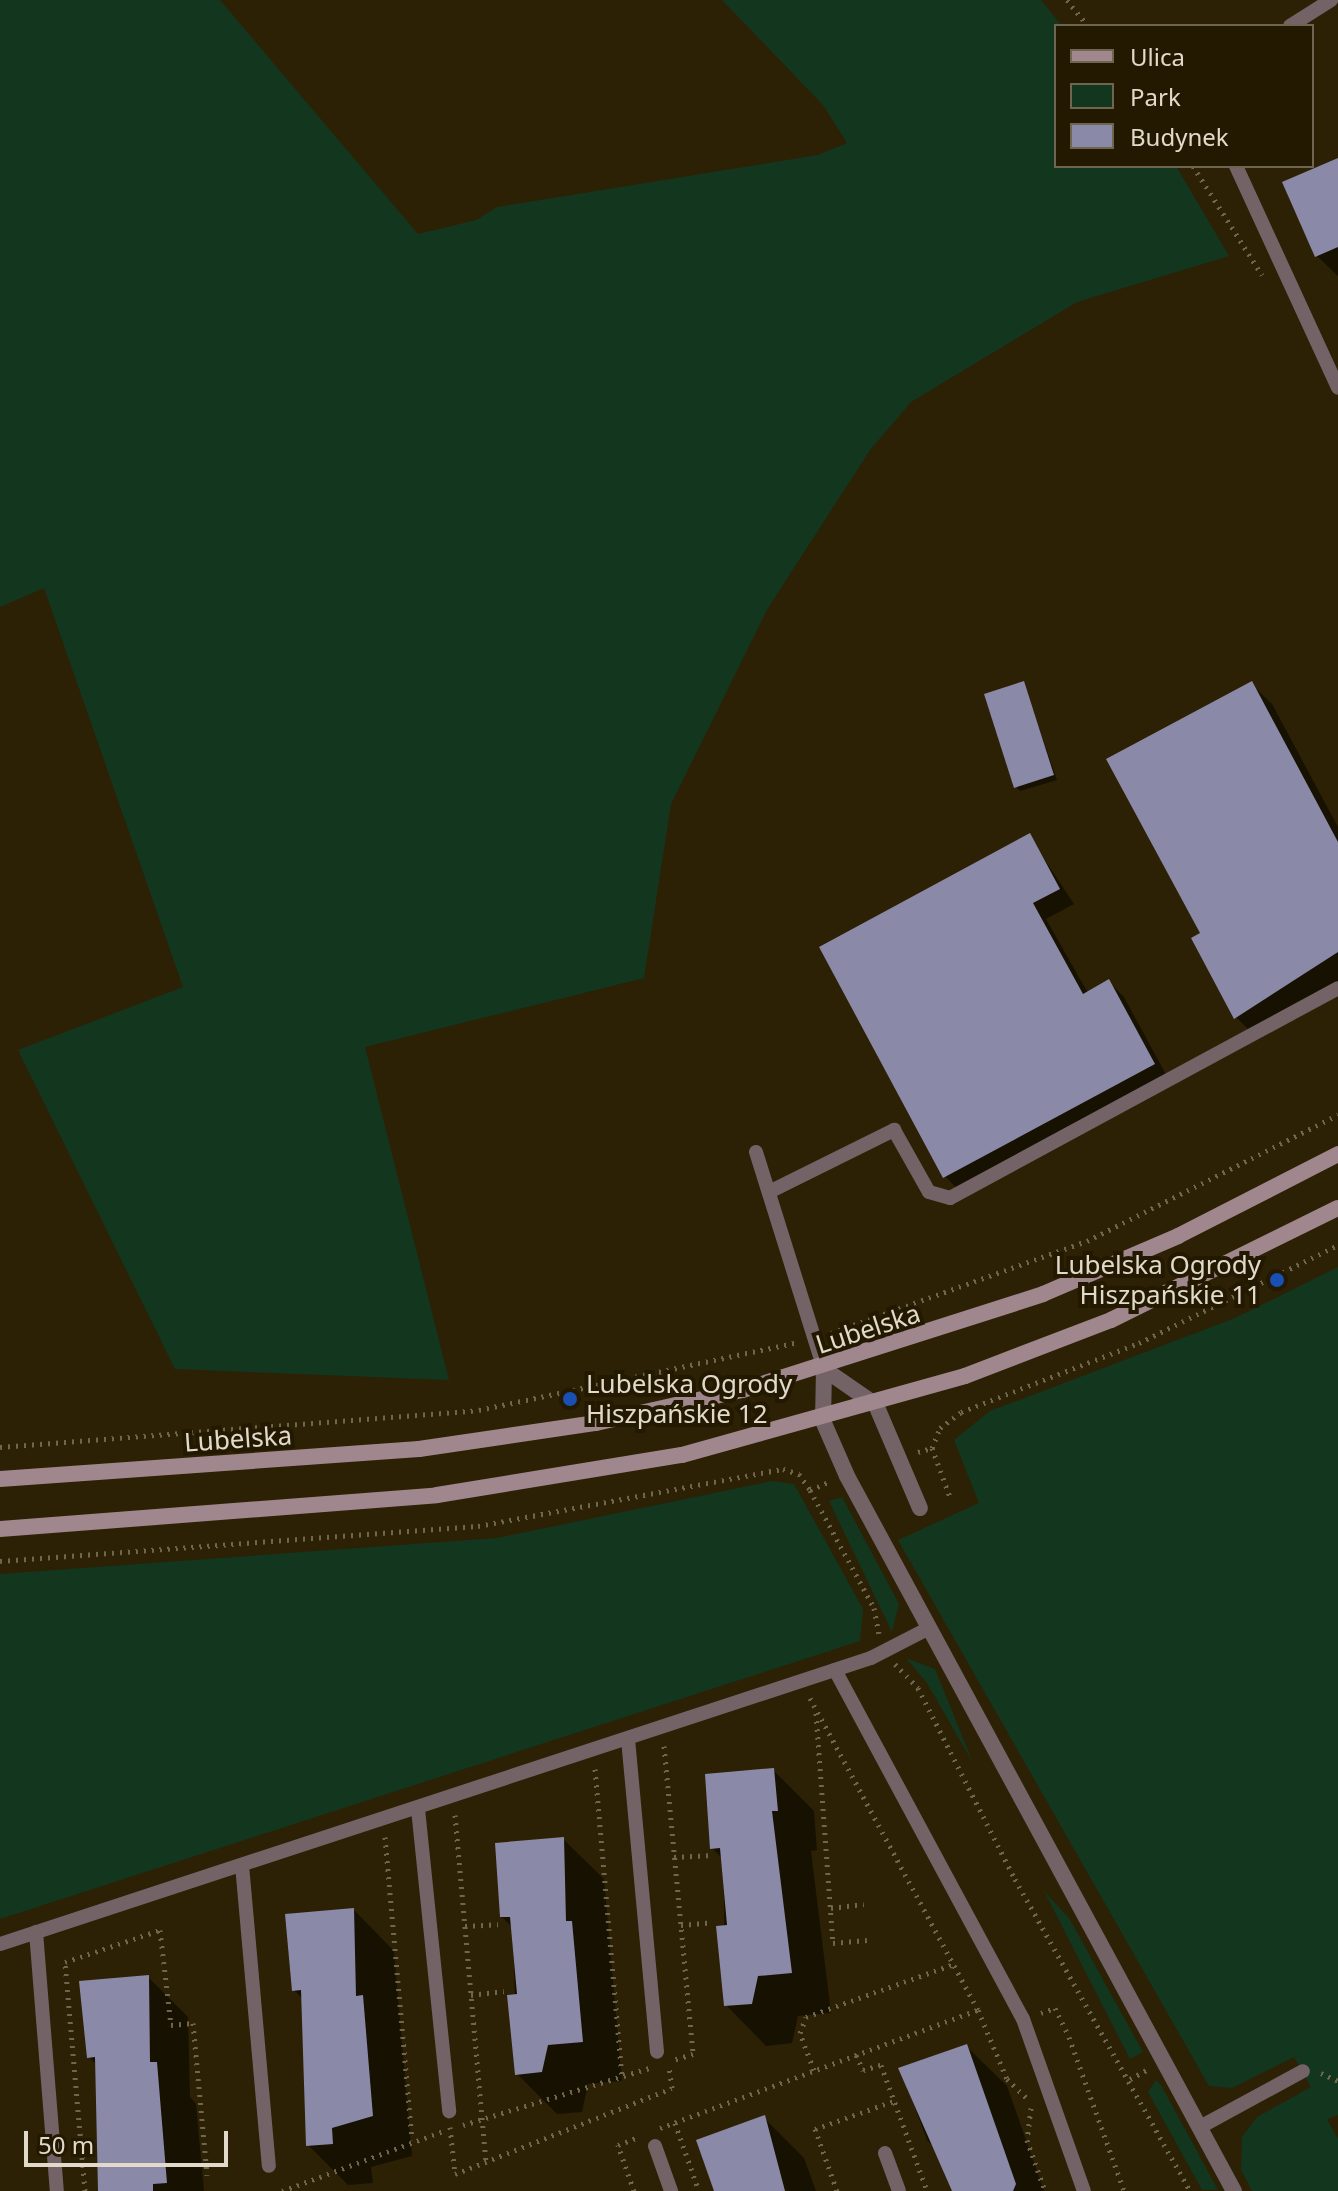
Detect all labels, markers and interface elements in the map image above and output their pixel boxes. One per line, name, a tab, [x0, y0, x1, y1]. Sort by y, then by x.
legend	[1054, 24, 1314, 168]
text: Ulica	[1130, 40, 1185, 73]
text: Park	[1130, 80, 1181, 113]
text: Budynek	[1130, 120, 1229, 153]
place label: Lubelska Ogrody Hiszpańskie 11	[1055, 1249, 1261, 1310]
marker: Lubelska Ogrody Hiszpańskie 11	[1268, 1271, 1286, 1289]
street label: Lubelska	[812, 1297, 924, 1361]
place label: Lubelska Ogrody Hiszpańskie 12	[586, 1368, 792, 1430]
marker: Lubelska Ogrody Hiszpańskie 12	[561, 1390, 579, 1408]
street label: Lubelska	[183, 1420, 293, 1458]
scale bar	[28, 2115, 232, 2165]
text: 50 m	[38, 2128, 94, 2161]

